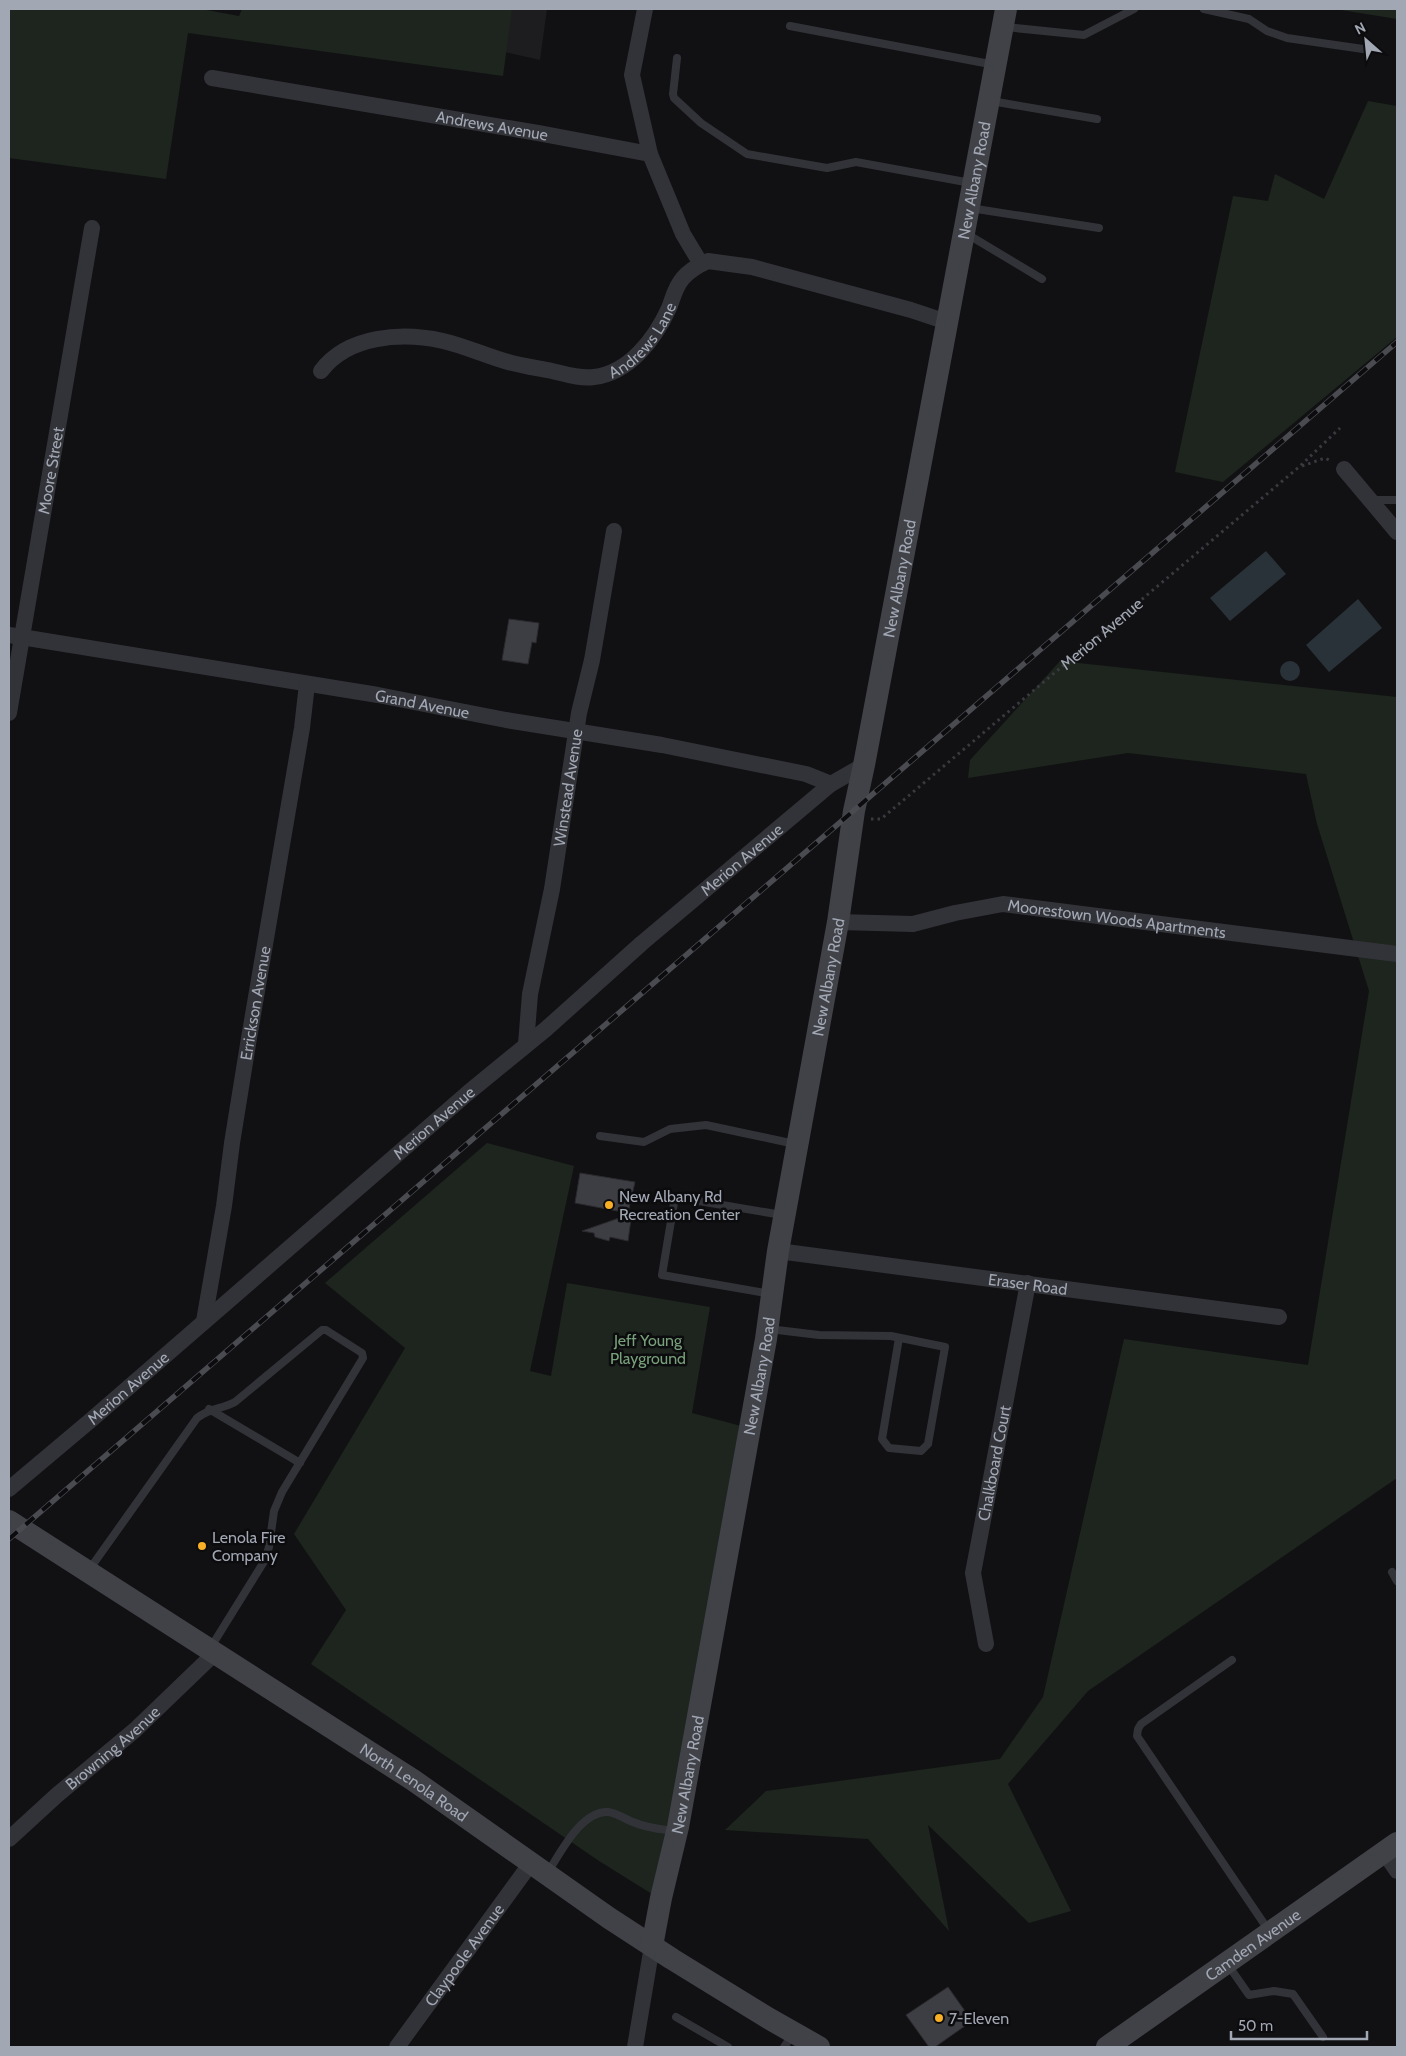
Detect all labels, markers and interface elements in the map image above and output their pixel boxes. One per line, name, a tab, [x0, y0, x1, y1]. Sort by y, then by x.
north arrow	[1341, 15, 1391, 65]
text: N	[1352, 18, 1369, 39]
street label: Andrews Avenue	[435, 106, 550, 144]
street label: New Albany Road	[953, 120, 994, 241]
street label: Andrews Lane	[606, 300, 680, 382]
street label: Moore Street	[34, 425, 67, 516]
street label: New Albany Road	[879, 518, 919, 639]
street label: Merion Avenue	[1056, 593, 1146, 673]
street label: Grand Avenue	[374, 685, 471, 722]
street label: Winstead Avenue	[549, 728, 586, 848]
street label: Merion Avenue	[696, 819, 786, 899]
street label: Moorestown Woods Apartments	[1007, 895, 1227, 942]
street label: New Albany Road	[808, 916, 848, 1038]
street label: Errickson Avenue	[236, 945, 274, 1062]
street label: Merion Avenue	[389, 1082, 478, 1163]
place label: New Albany Rd Recreation Center	[619, 1187, 741, 1224]
marker: New Albany Rd Recreation Center	[603, 1199, 615, 1211]
street label: Eraser Road	[987, 1269, 1069, 1299]
street label: New Albany Road	[739, 1316, 778, 1437]
park label: Jeff Young Playground	[610, 1331, 686, 1368]
street label: Merion Avenue	[83, 1348, 172, 1428]
street label: Chalkboard Court	[974, 1403, 1014, 1523]
place label: Lenola Fire Company	[212, 1528, 286, 1565]
marker: Lenola Fire Company	[196, 1540, 208, 1552]
street label: Browning Avenue	[61, 1702, 164, 1794]
street label: New Albany Road	[667, 1714, 707, 1836]
street label: North Lenola Road	[356, 1739, 472, 1825]
street label: Claypoole Avenue	[421, 1900, 508, 2010]
street label: Camden Avenue	[1201, 1905, 1304, 1985]
scale bar	[1231, 2008, 1367, 2040]
place label: 7-Eleven	[949, 2009, 1009, 2028]
marker: 7-Eleven	[933, 2012, 945, 2024]
text: 50 m	[1238, 2017, 1273, 2035]

